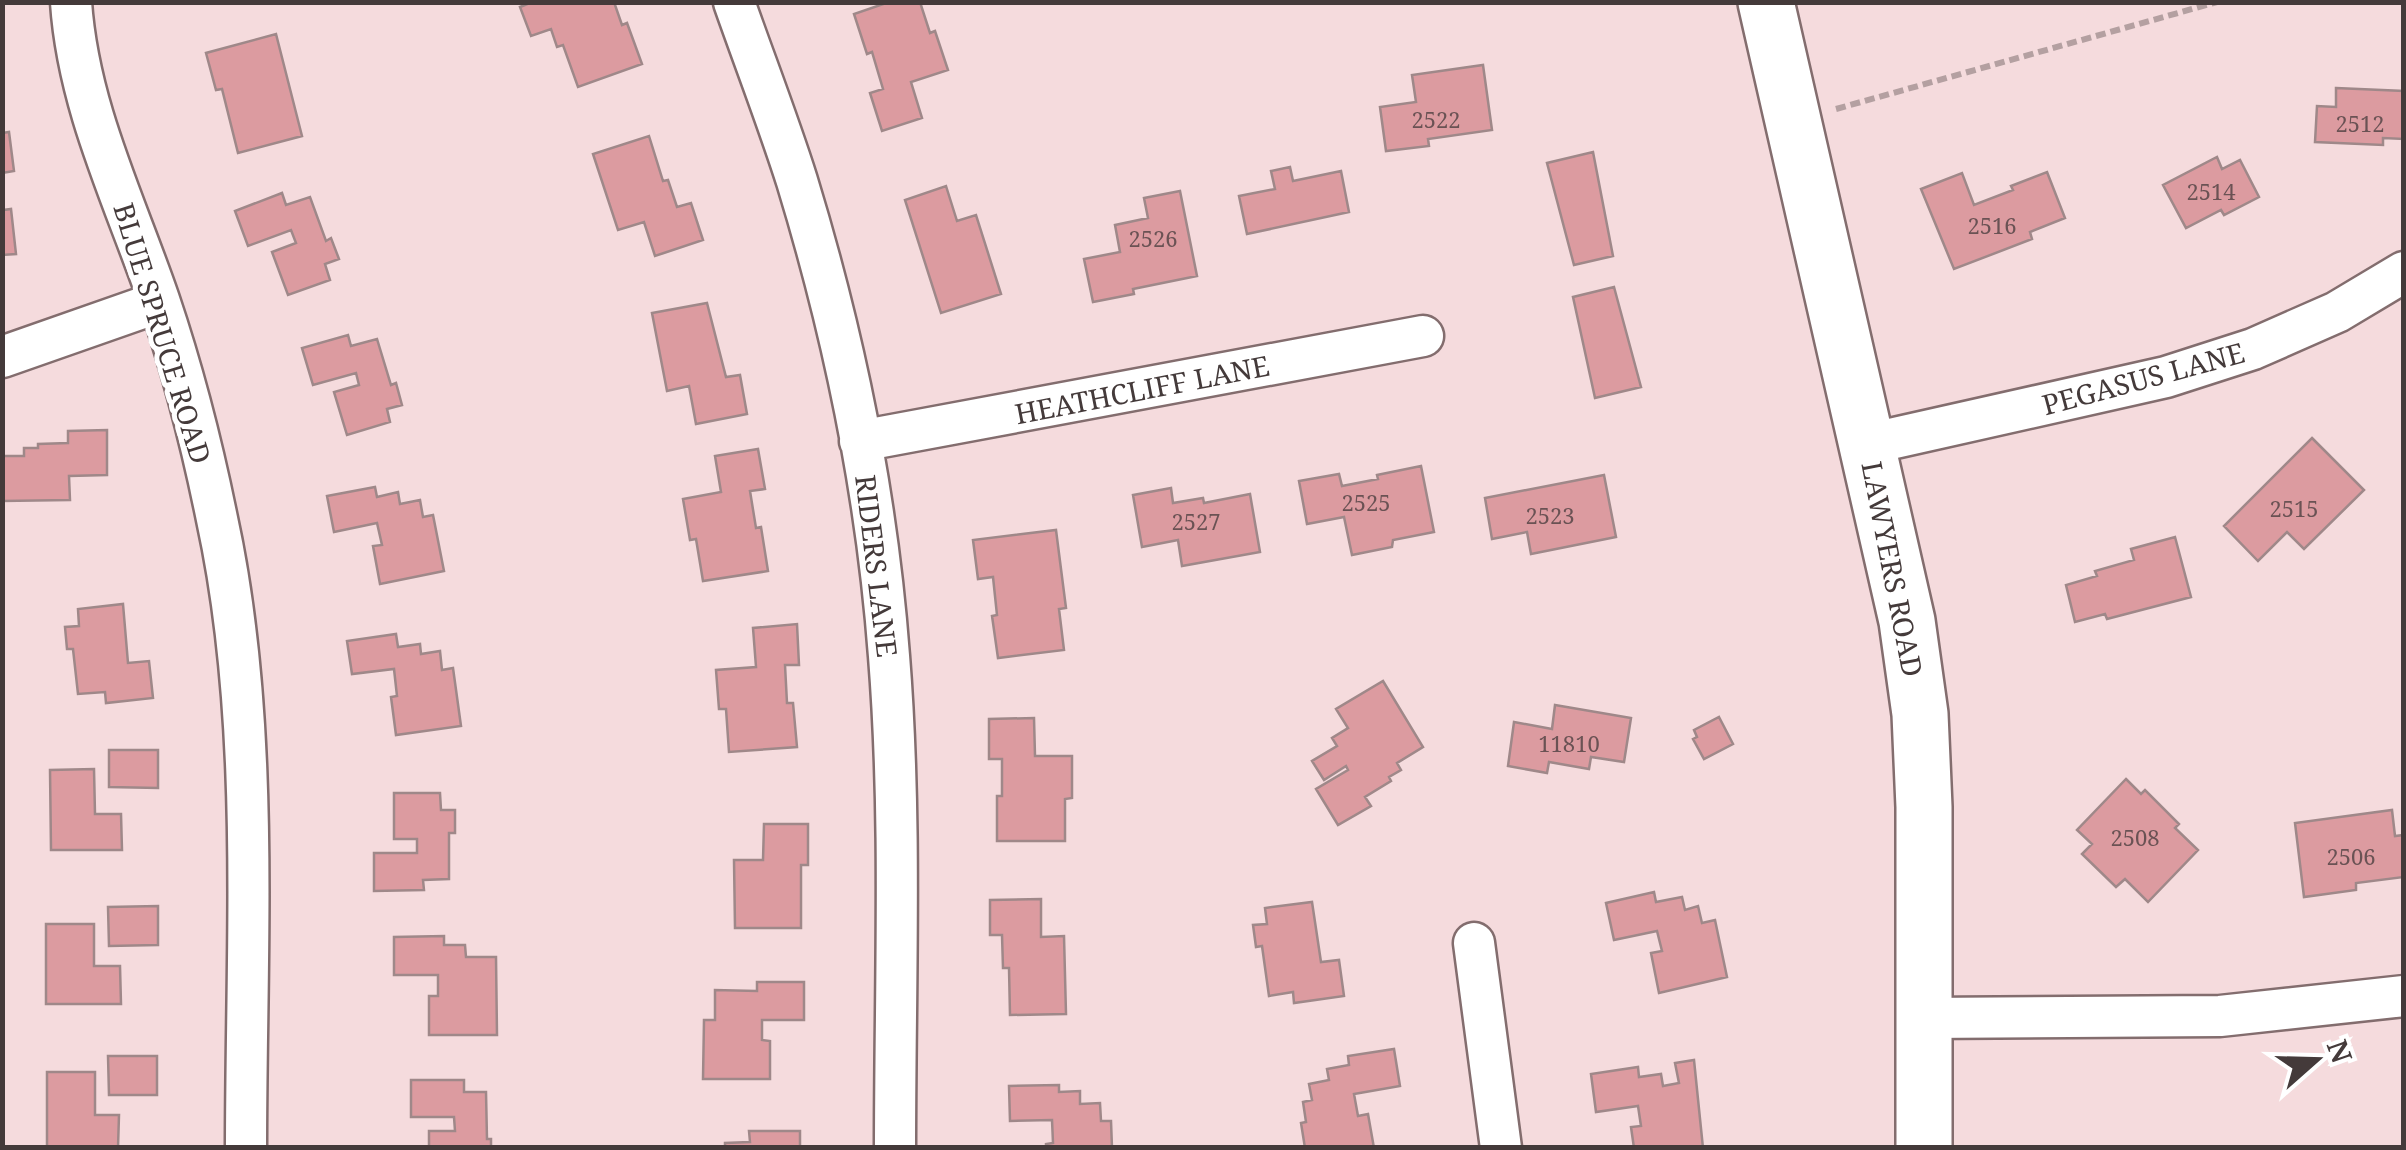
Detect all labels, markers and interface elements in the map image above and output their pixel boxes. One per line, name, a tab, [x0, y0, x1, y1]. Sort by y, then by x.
house number: 2522	[1411, 104, 1461, 134]
house number: 2512	[2335, 108, 2385, 138]
house number: 2514	[2186, 176, 2236, 206]
street label: BLUE SPRUCE ROAD	[105, 198, 221, 468]
house number: 2516	[1967, 210, 2017, 240]
house number: 2526	[1128, 223, 1178, 253]
street label: PEGASUS LANE	[2038, 333, 2248, 423]
street label: HEATHCLIFF LANE	[1012, 346, 1272, 432]
street label: LAWYERS ROAD	[1854, 458, 1932, 680]
street label: RIDERS LANE	[847, 473, 907, 659]
house number: 2525	[1341, 487, 1391, 517]
house number: 2515	[2269, 493, 2319, 523]
house number: 2523	[1525, 500, 1575, 530]
house number: 2527	[1171, 506, 1221, 536]
house number: 11810	[1538, 728, 1600, 758]
house number: 2508	[2110, 822, 2160, 852]
house number: 2506	[2326, 841, 2376, 871]
north arrow	[2266, 1010, 2366, 1110]
text: N	[2319, 1034, 2362, 1068]

